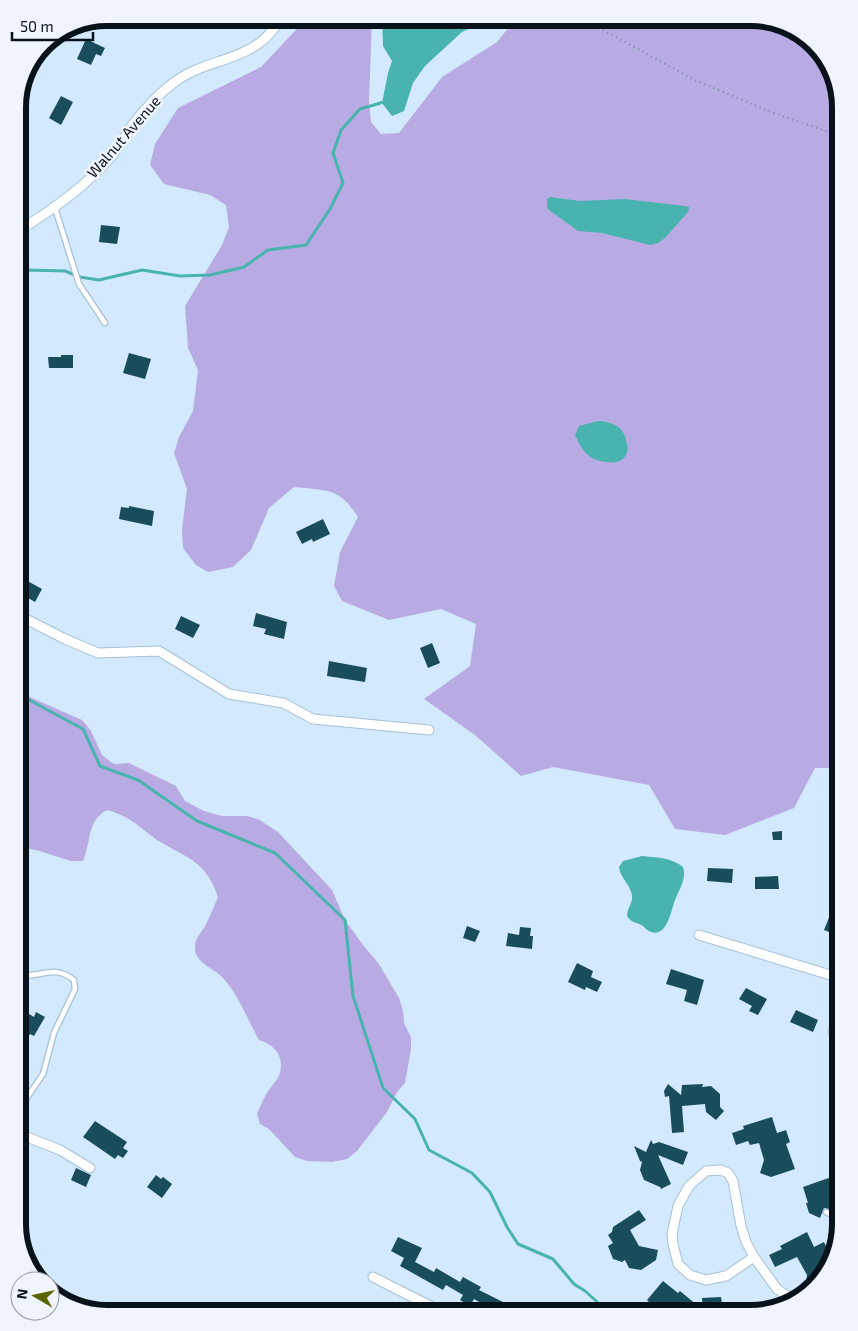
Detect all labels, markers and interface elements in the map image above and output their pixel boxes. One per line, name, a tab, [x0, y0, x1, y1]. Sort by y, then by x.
scale bar	[12, 10, 94, 42]
text: 50 m	[20, 17, 54, 35]
street label: Walnut Avenue	[83, 92, 164, 181]
north arrow	[10, 1271, 60, 1321]
text: N	[12, 1288, 31, 1300]

